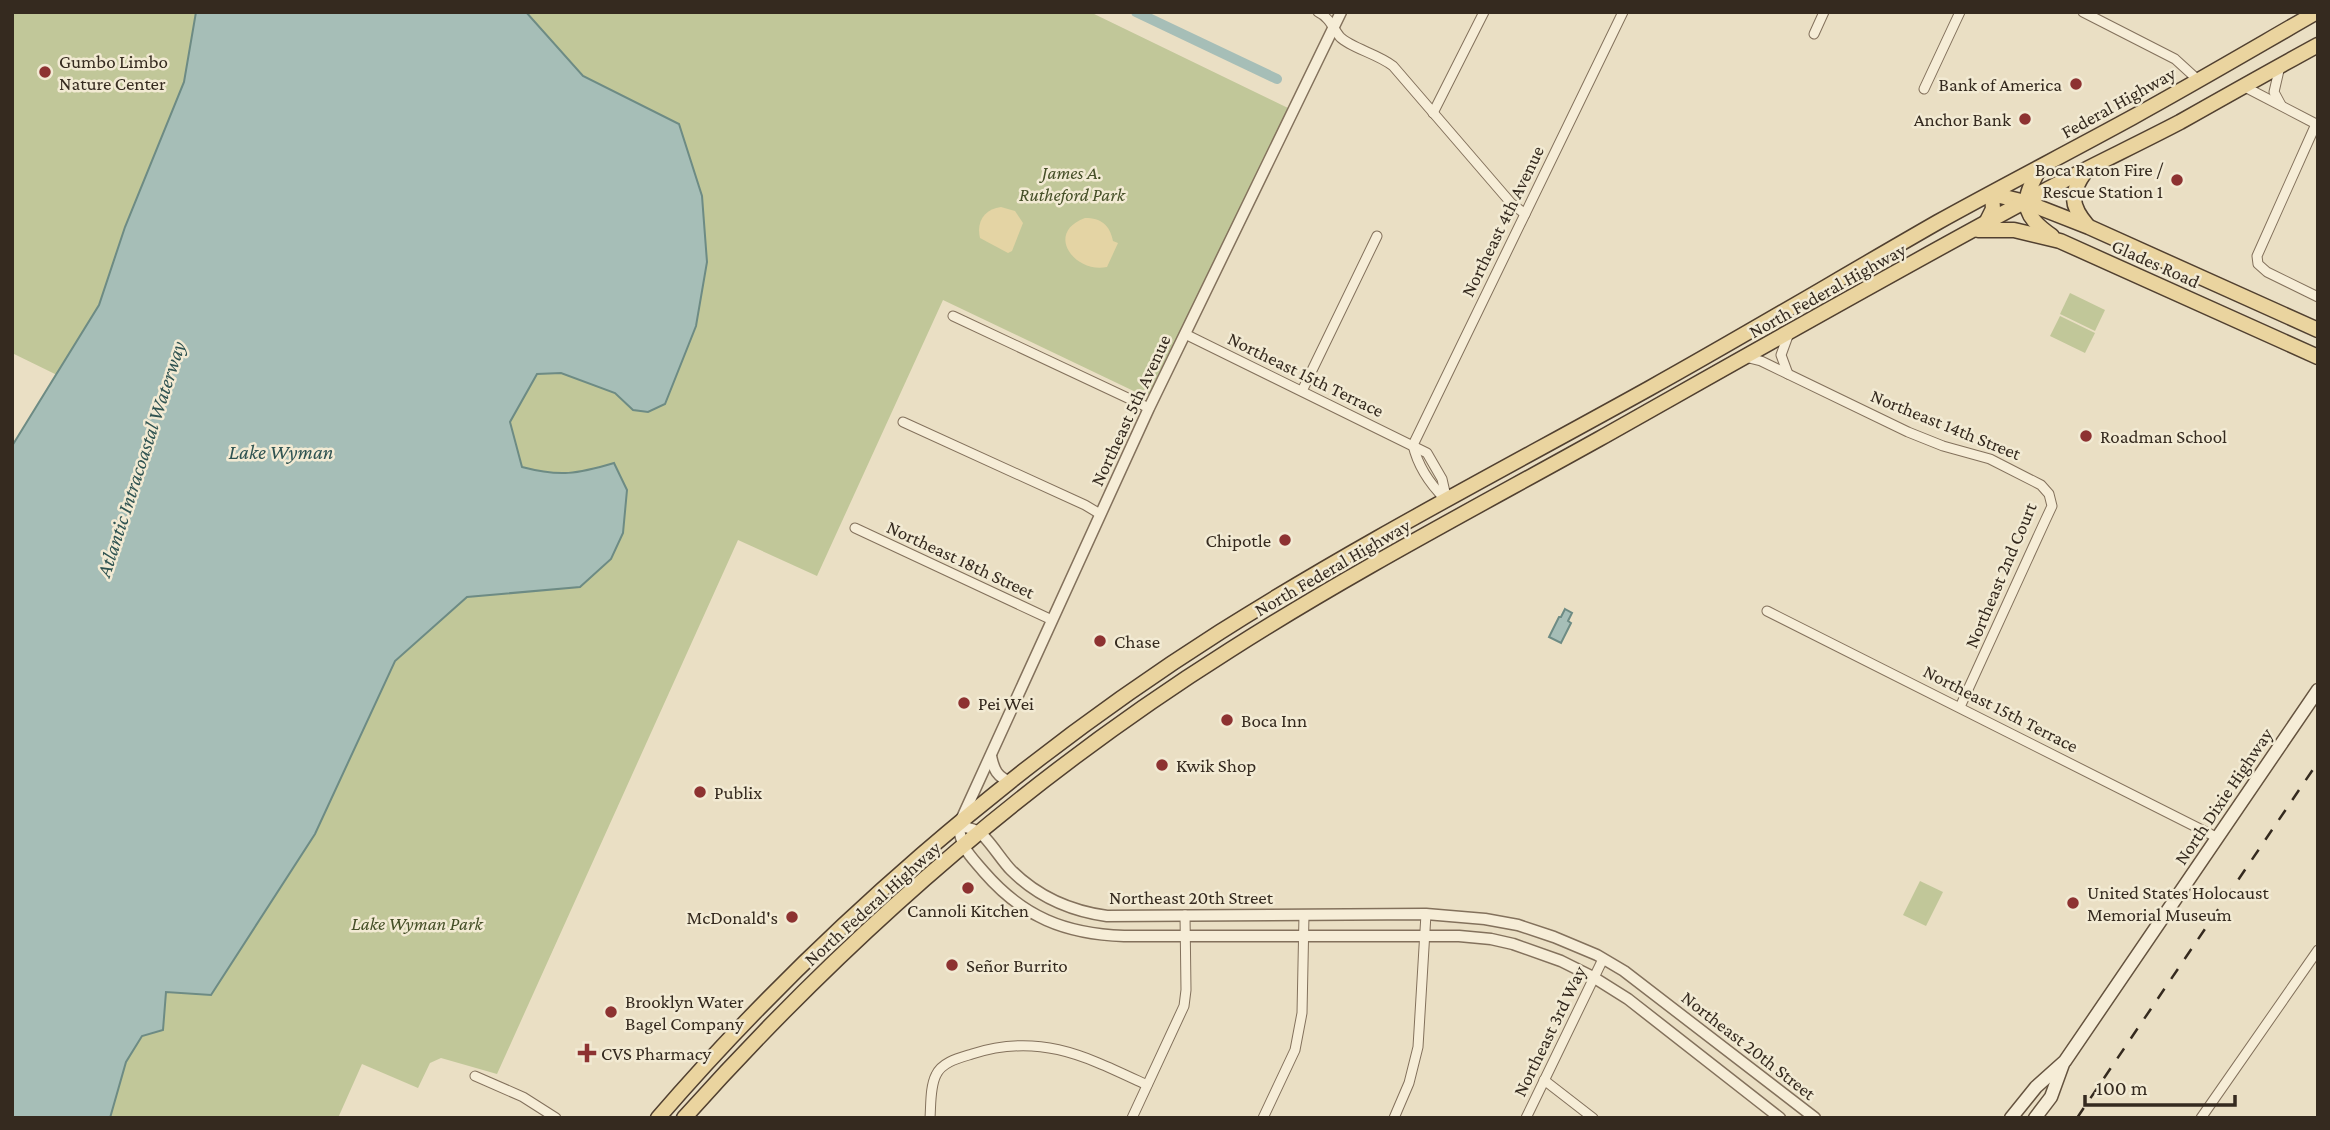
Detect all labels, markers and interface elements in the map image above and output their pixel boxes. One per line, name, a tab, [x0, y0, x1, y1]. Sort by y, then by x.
place label: Gumbo Limbo Nature Center	[59, 51, 168, 94]
street label: Federal Highway	[2057, 62, 2179, 143]
marker: Gumbo Limbo Nature Center	[37, 64, 53, 80]
place label: Bank of America	[1939, 74, 2062, 95]
marker: Bank of America	[2068, 76, 2084, 92]
place label: Anchor Bank	[1914, 109, 2012, 130]
marker: Anchor Bank	[2017, 111, 2033, 127]
street label: Northeast 4th Avenue	[1457, 142, 1548, 300]
place label: Boca Raton Fire / Rescue Station 1	[2035, 159, 2164, 202]
park label: James A. Rutheford Park	[1019, 162, 1126, 205]
marker: Boca Raton Fire / Rescue Station 1	[2169, 172, 2185, 188]
street label: Glades Road	[2109, 235, 2203, 292]
street label: North Federal Highway	[1745, 238, 1910, 342]
street label: Northeast 15th Terrace	[1224, 328, 1387, 421]
street label: Northeast 5th Avenue	[1086, 331, 1175, 489]
water label: Atlantic Intracoastal Waterway	[91, 338, 191, 581]
street label: Northeast 14th Street	[1868, 385, 2025, 464]
place label: Roadman School	[2100, 426, 2227, 447]
marker: Roadman School	[2078, 428, 2094, 444]
water label: Lake Wyman	[229, 440, 333, 464]
street label: Northeast 2nd Court	[1960, 499, 2041, 651]
street label: North Federal Highway	[1251, 514, 1414, 621]
street label: Northeast 18th Street	[884, 516, 1039, 603]
place label: Chipotle	[1206, 530, 1271, 551]
marker: Chipotle	[1277, 532, 1293, 548]
place label: Chase	[1114, 631, 1160, 652]
marker: Chase	[1092, 633, 1108, 649]
street label: Northeast 15th Terrace	[1920, 660, 2082, 757]
place label: Pei Wei	[978, 693, 1034, 714]
marker: Pei Wei	[956, 695, 972, 711]
place label: Boca Inn	[1241, 710, 1307, 731]
marker: Boca Inn	[1219, 712, 1235, 728]
street label: North Dixie Highway	[2170, 724, 2277, 869]
place label: Kwik Shop	[1176, 755, 1256, 776]
marker: Kwik Shop	[1154, 757, 1170, 773]
place label: Publix	[714, 782, 762, 803]
marker: Publix	[692, 784, 708, 800]
street label: North Federal Highway	[800, 836, 945, 970]
marker: Cannoli Kitchen	[960, 880, 976, 896]
place label: United States Holocaust Memorial Museum	[2087, 882, 2270, 925]
street label: Northeast 20th Street	[1109, 887, 1274, 908]
marker: United States Holocaust Memorial Museum	[2065, 895, 2081, 911]
place label: Cannoli Kitchen	[907, 900, 1029, 921]
place label: McDonald's	[686, 907, 778, 928]
marker: McDonald's	[784, 909, 800, 925]
park label: Lake Wyman Park	[351, 913, 483, 934]
place label: Señor Burrito	[966, 955, 1068, 976]
marker: Señor Burrito	[944, 957, 960, 973]
street label: Northeast 3rd Way	[1509, 962, 1590, 1100]
street label: Northeast 20th Street	[1678, 987, 1820, 1105]
place label: Brooklyn Water Bagel Company	[625, 991, 744, 1034]
marker: Brooklyn Water Bagel Company	[603, 1004, 619, 1020]
place label: CVS Pharmacy	[601, 1043, 712, 1064]
marker: CVS Pharmacy	[579, 1045, 595, 1061]
scale bar	[2085, 1064, 2236, 1108]
text: 100 m	[2096, 1076, 2148, 1100]

